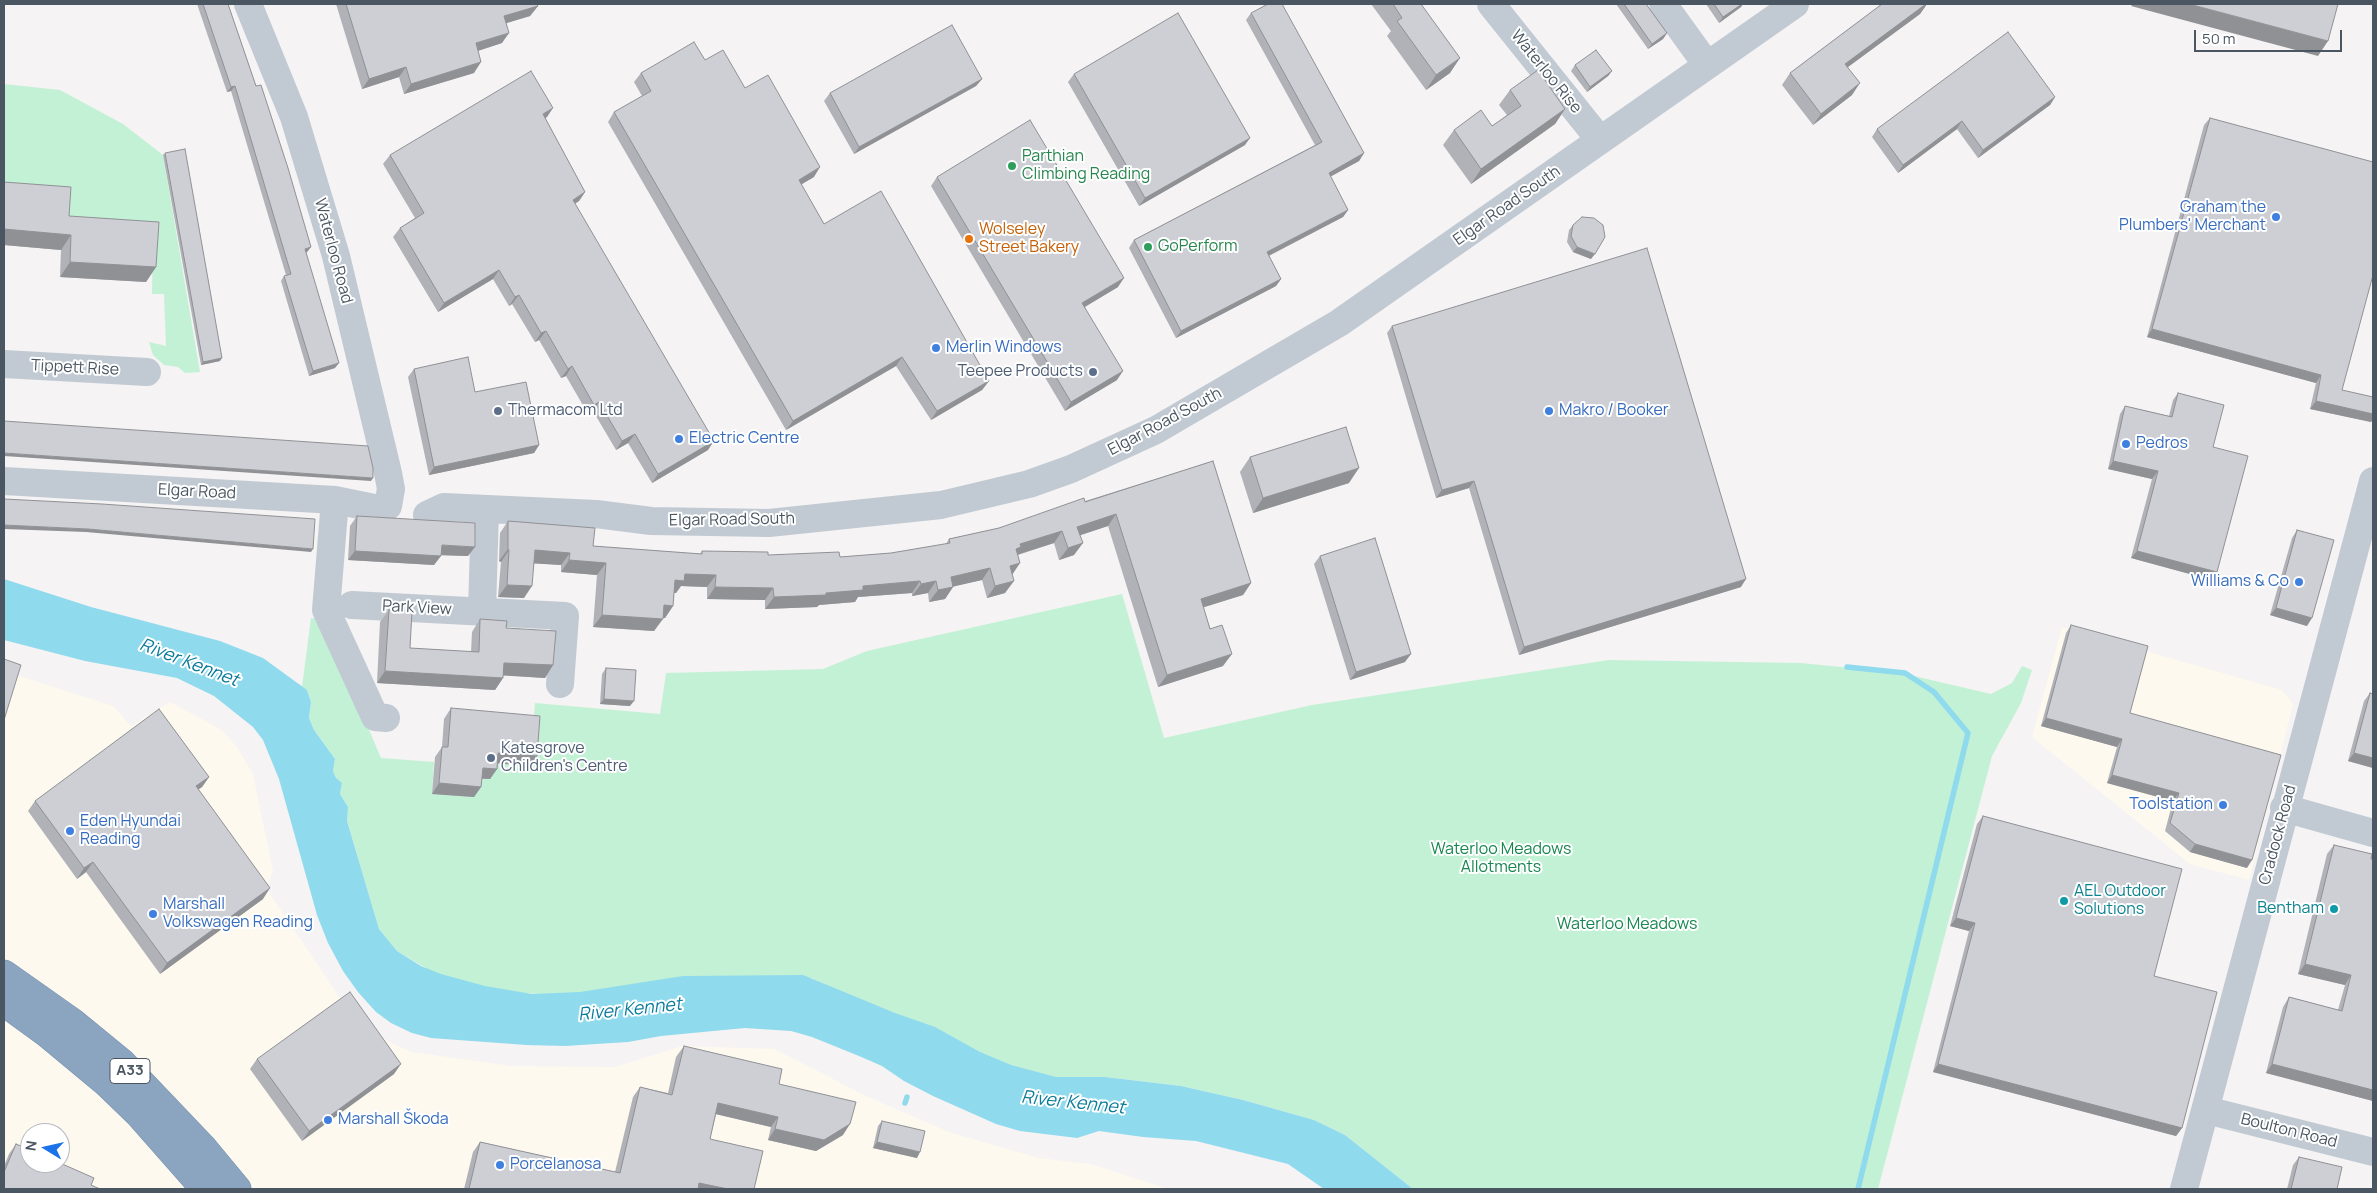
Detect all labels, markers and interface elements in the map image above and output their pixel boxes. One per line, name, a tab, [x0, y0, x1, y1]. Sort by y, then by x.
scale bar	[2197, 20, 2344, 52]
street label: Waterloo Rise	[1507, 26, 1585, 118]
text: 50 m	[2202, 28, 2236, 49]
place label: Parthian Climbing Reading	[1022, 147, 1150, 185]
marker: Parthian Climbing Reading	[1006, 160, 1018, 172]
street label: Elgar Road South	[1450, 162, 1564, 250]
street label: Waterloo Road	[310, 196, 356, 306]
place label: Graham the Plumbers' Merchant	[2119, 198, 2266, 236]
marker: Graham the Plumbers' Merchant	[2270, 211, 2282, 223]
place label: Wolseley Street Bakery	[979, 220, 1079, 258]
marker: Wolseley Street Bakery	[963, 233, 975, 245]
place label: GoPerform	[1158, 237, 1238, 257]
marker: GoPerform	[1142, 241, 1154, 253]
place label: Merlin Windows	[946, 338, 1062, 358]
marker: Merlin Windows	[930, 342, 942, 354]
street label: Tippett Rise	[30, 356, 120, 380]
place label: Teepee Products	[958, 362, 1083, 382]
marker: Teepee Products	[1087, 366, 1099, 378]
street label: Elgar Road South	[1105, 384, 1225, 460]
place label: Thermacom Ltd	[508, 401, 623, 421]
place label: Makro / Booker	[1559, 401, 1669, 421]
marker: Thermacom Ltd	[492, 405, 504, 417]
marker: Makro / Booker	[1543, 405, 1555, 417]
place label: Electric Centre	[689, 429, 799, 449]
marker: Electric Centre	[673, 433, 685, 445]
place label: Pedros	[2136, 434, 2188, 454]
marker: Pedros	[2120, 438, 2132, 450]
street label: Elgar Road	[157, 480, 237, 504]
street label: Elgar Road South	[669, 509, 795, 531]
place label: Williams & Co	[2191, 572, 2289, 592]
marker: Williams & Co	[2293, 576, 2305, 588]
street label: Park View	[382, 597, 452, 619]
water label: River Kennet	[136, 634, 242, 692]
place label: Katesgrove Children's Centre	[501, 739, 628, 777]
marker: Katesgrove Children's Centre	[485, 752, 497, 764]
street label: Cradock Road	[2255, 783, 2301, 887]
place label: Toolstation	[2129, 795, 2213, 815]
marker: Toolstation	[2217, 799, 2229, 811]
place label: Eden Hyundai Reading	[80, 812, 181, 850]
marker: Eden Hyundai Reading	[64, 825, 76, 837]
park label: Waterloo Meadows Allotments	[1431, 840, 1571, 878]
place label: AEL Outdoor Solutions	[2074, 882, 2166, 920]
place label: Marshall Volkswagen Reading	[163, 895, 313, 933]
marker: AEL Outdoor Solutions	[2058, 895, 2070, 907]
place label: Bentham	[2257, 899, 2324, 919]
marker: Bentham	[2328, 903, 2340, 915]
marker: Marshall Volkswagen Reading	[147, 908, 159, 920]
park label: Waterloo Meadows	[1557, 915, 1697, 935]
water label: River Kennet	[577, 994, 683, 1026]
road number: A33	[110, 1058, 150, 1084]
water label: River Kennet	[1020, 1087, 1126, 1119]
place label: Marshall Škoda	[338, 1110, 449, 1130]
street label: Boulton Road	[2239, 1110, 2339, 1152]
marker: Marshall Škoda	[322, 1114, 334, 1126]
north arrow	[20, 1123, 70, 1173]
text: N	[21, 1139, 41, 1152]
place label: Porcelanosa	[510, 1155, 601, 1175]
marker: Porcelanosa	[494, 1159, 506, 1171]

